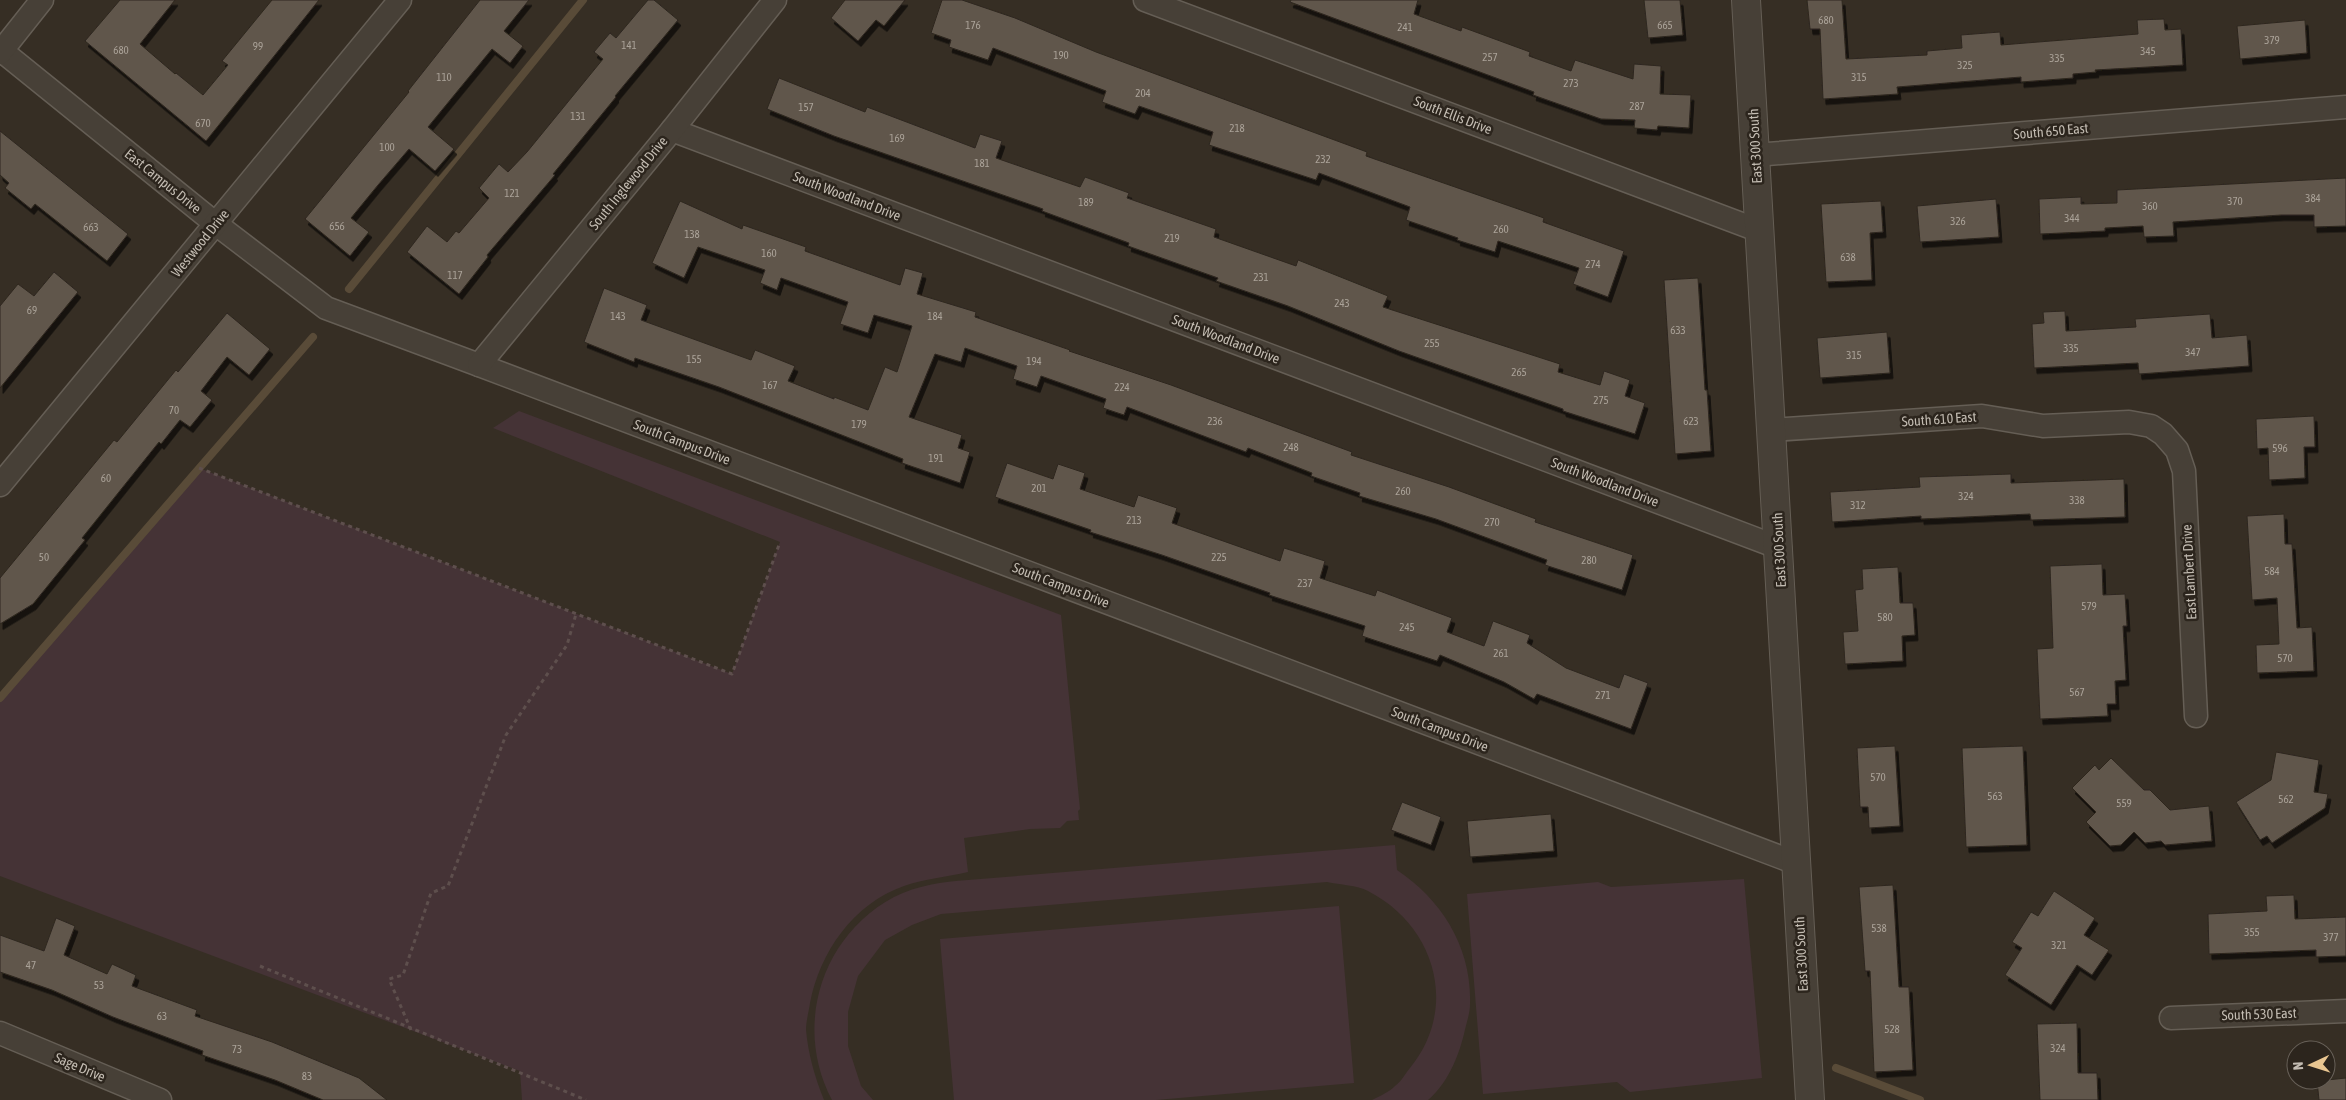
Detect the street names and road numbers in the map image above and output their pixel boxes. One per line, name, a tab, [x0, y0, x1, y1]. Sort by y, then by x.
street label: South Ellis Drive	[1412, 93, 1494, 137]
street label: East 300 South	[1745, 108, 1765, 184]
street label: South 650 East	[2013, 120, 2089, 142]
street label: South Inglewood Drive	[586, 133, 670, 233]
street label: East Campus Drive	[122, 145, 204, 217]
street label: South Woodland Drive	[791, 168, 903, 224]
street label: Westwood Drive	[168, 206, 232, 280]
street label: South Woodland Drive	[1170, 311, 1282, 367]
street label: South 610 East	[1901, 408, 1977, 430]
street label: South Campus Drive	[631, 416, 733, 468]
street label: South Woodland Drive	[1549, 454, 1661, 510]
street label: East 300 South	[1769, 512, 1789, 588]
street label: East Lambert Drive	[2179, 524, 2199, 620]
street label: South Campus Drive	[1010, 559, 1112, 611]
street label: South Campus Drive	[1389, 703, 1491, 755]
street label: East 300 South	[1791, 916, 1811, 992]
street label: South 530 East	[2221, 1005, 2297, 1023]
street label: Sage Drive	[52, 1049, 108, 1085]

